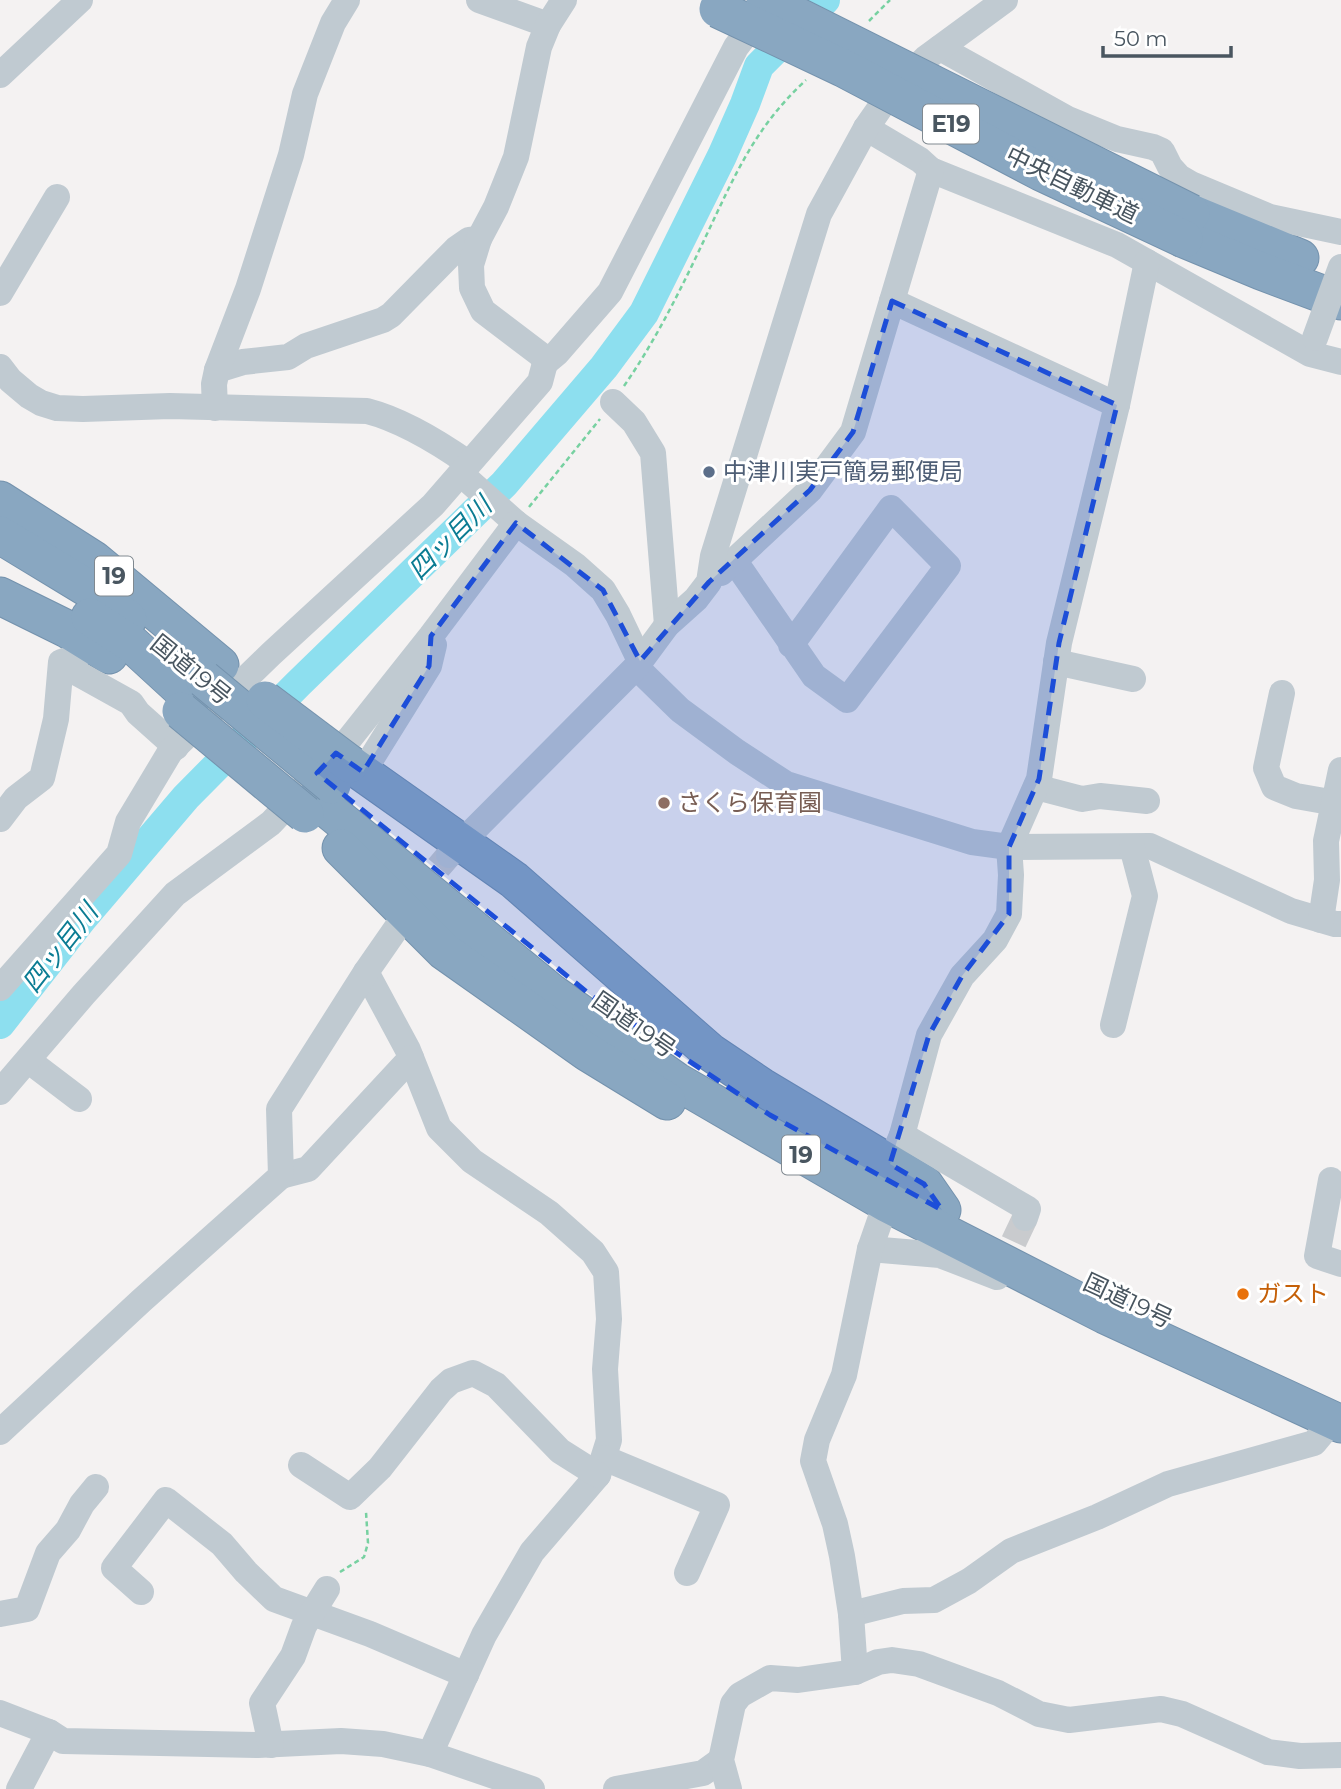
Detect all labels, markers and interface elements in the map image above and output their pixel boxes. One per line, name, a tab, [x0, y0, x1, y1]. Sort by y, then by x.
scale bar	[1103, 14, 1231, 58]
text: 50 m	[1114, 26, 1168, 51]
road number: E19	[923, 105, 979, 144]
street label: 中央自動車道	[1001, 140, 1143, 229]
place label: 中津川実戸簡易郵便局	[723, 457, 963, 486]
marker: 中津川実戸簡易郵便局	[701, 464, 717, 480]
water label: 四ッ目川	[402, 488, 500, 586]
road number: 19	[95, 556, 133, 596]
street label: 国道19号	[145, 628, 237, 711]
place label: さくら保育園	[678, 788, 822, 817]
marker: さくら保育園	[656, 795, 672, 811]
water label: 四ッ目川	[15, 895, 106, 999]
street label: 国道19号	[587, 985, 682, 1064]
road number: 19	[782, 1136, 820, 1174]
street label: 国道19号	[1079, 1267, 1178, 1334]
place label: ガスト	[1257, 1279, 1329, 1308]
marker: ガスト	[1235, 1286, 1251, 1302]

